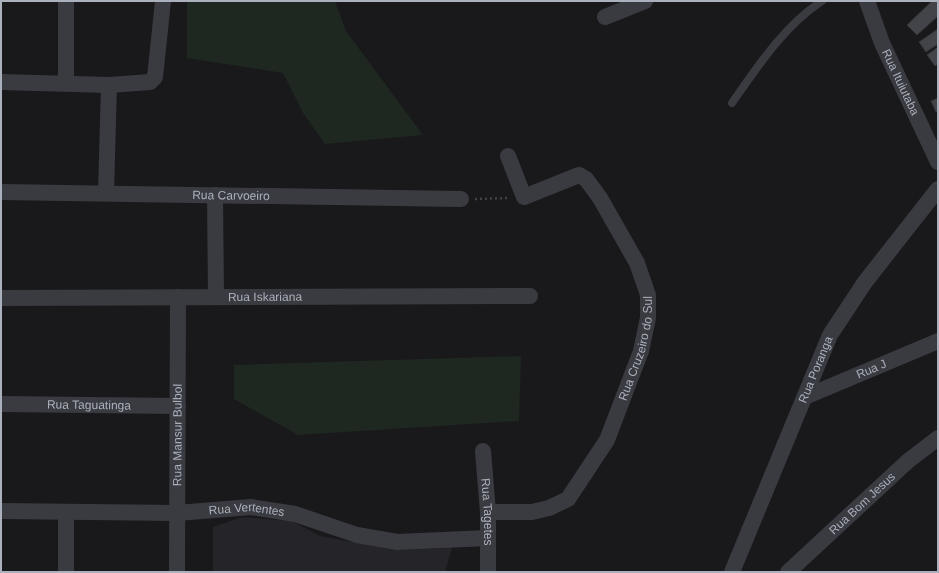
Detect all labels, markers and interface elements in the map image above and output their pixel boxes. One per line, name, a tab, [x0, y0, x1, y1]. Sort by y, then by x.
street label: Rua Ituiutaba	[879, 47, 922, 118]
street label: Rua Carvoeiro	[192, 188, 270, 203]
street label: Rua Iskariana	[228, 290, 302, 304]
street label: Rua Cruzeiro do Sul	[616, 296, 655, 403]
street label: Rua Poranga	[796, 334, 836, 405]
street label: Rua J	[854, 357, 889, 382]
street label: Rua Mansur Bulbol	[170, 384, 185, 486]
street label: Rua Taguatinga	[47, 398, 131, 412]
street label: Rua Bom Jesus	[826, 469, 898, 537]
street label: Rua Tagetes	[478, 478, 495, 545]
street label: Rua Vertentes	[208, 500, 286, 519]

